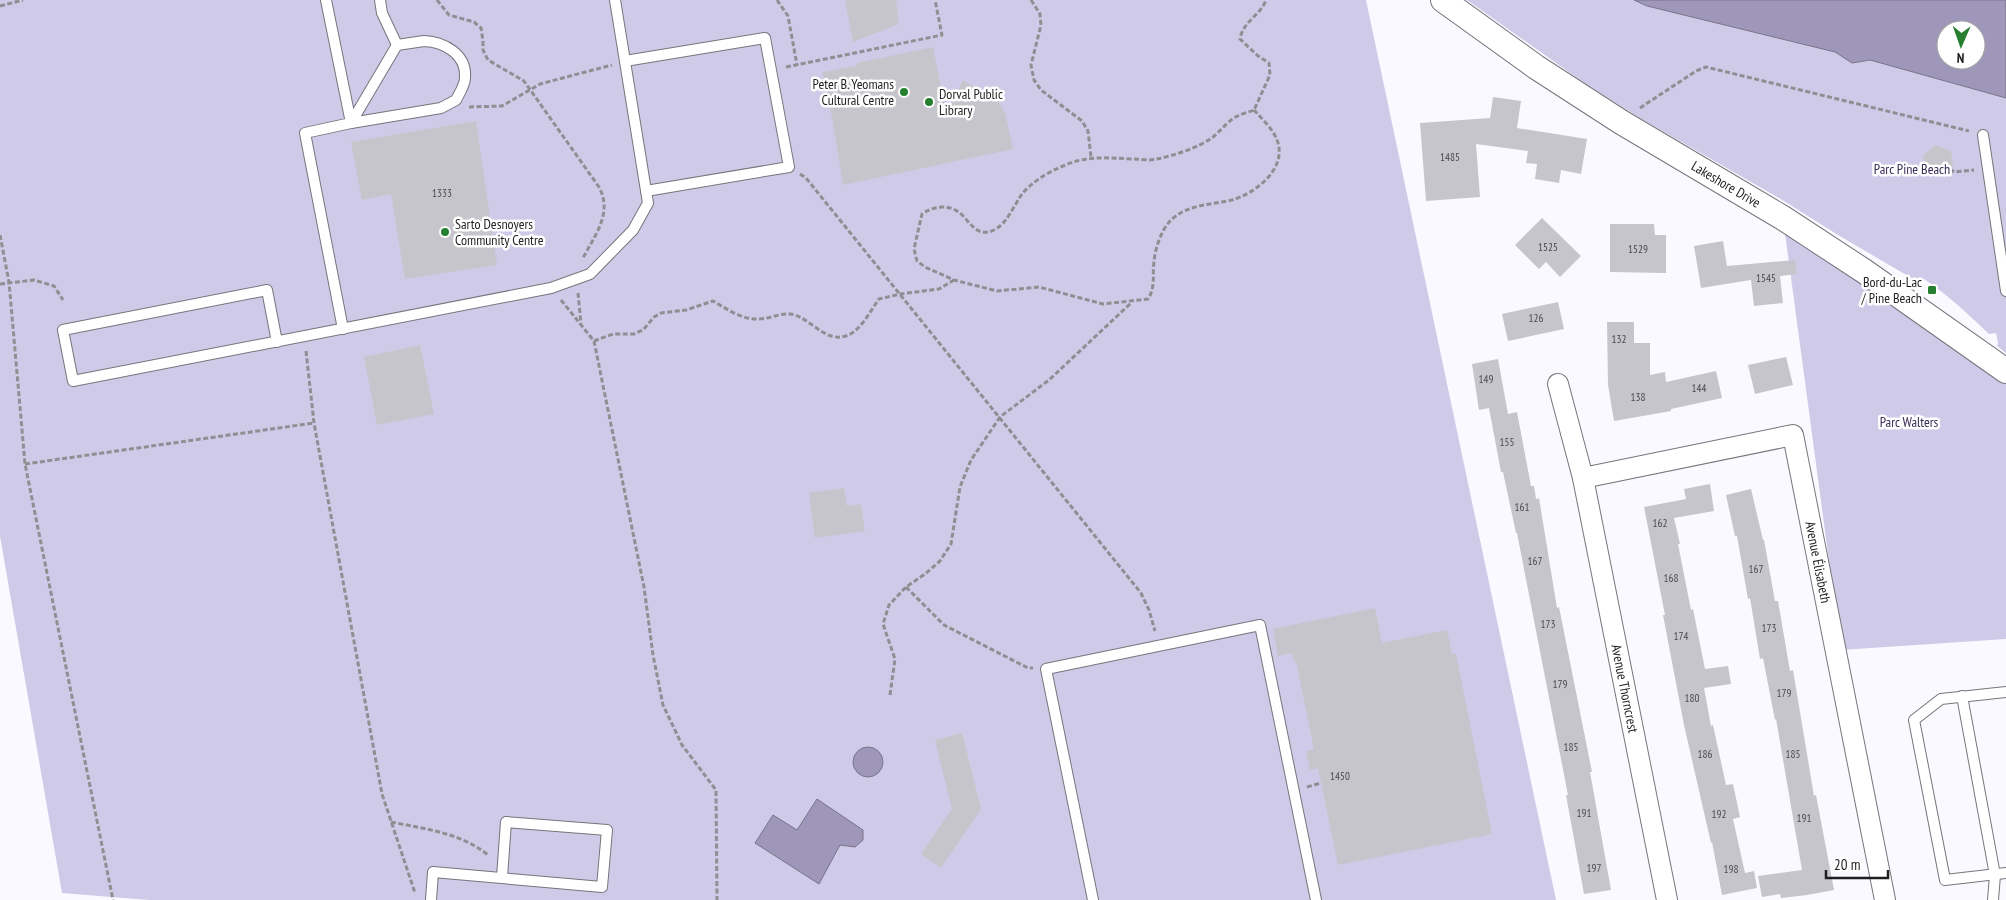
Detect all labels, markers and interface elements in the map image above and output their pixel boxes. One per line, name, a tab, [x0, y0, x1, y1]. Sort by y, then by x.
north arrow	[1936, 20, 1986, 70]
text: N	[1956, 49, 1965, 67]
place label: Peter B. Yeomans Cultural Centre	[813, 75, 894, 109]
place label: Dorval Public Library	[939, 85, 1003, 119]
marker: Peter B. Yeomans Cultural Centre	[898, 86, 910, 98]
marker: Dorval Public Library	[923, 96, 935, 108]
house number: 1485	[1440, 150, 1460, 164]
street label: Lakeshore Drive	[1688, 157, 1764, 212]
park label: Parc Pine Beach	[1874, 160, 1950, 178]
house number: 1333	[432, 186, 452, 200]
place label: Sarto Desnoyers Community Centre	[455, 215, 544, 249]
marker: Sarto Desnoyers Community Centre	[439, 226, 451, 238]
house number: 1525	[1538, 240, 1558, 254]
house number: 1529	[1628, 242, 1648, 256]
house number: 1545	[1756, 271, 1776, 285]
place label: Bord-du-Lac / Pine Beach	[1861, 273, 1922, 307]
marker: Bord-du-Lac / Pine Beach	[1926, 284, 1938, 296]
house number: 126	[1529, 311, 1543, 325]
house number: 132	[1612, 332, 1626, 346]
house number: 149	[1479, 372, 1493, 386]
house number: 144	[1692, 381, 1706, 395]
house number: 138	[1631, 390, 1645, 404]
park label: Parc Walters	[1880, 413, 1939, 431]
house number: 155	[1500, 435, 1514, 449]
house number: 161	[1515, 500, 1529, 514]
house number: 162	[1653, 516, 1667, 530]
street label: Avenue Élisabeth	[1801, 520, 1835, 605]
house number: 167	[1528, 554, 1542, 568]
house number: 167	[1749, 562, 1763, 576]
house number: 168	[1664, 571, 1678, 585]
house number: 173	[1541, 617, 1555, 631]
house number: 173	[1762, 621, 1776, 635]
house number: 174	[1674, 629, 1688, 643]
street label: Avenue Thorncrest	[1607, 643, 1643, 735]
house number: 179	[1553, 677, 1567, 691]
house number: 179	[1777, 686, 1791, 700]
house number: 180	[1685, 691, 1699, 705]
house number: 185	[1564, 740, 1578, 754]
house number: 186	[1698, 747, 1712, 761]
house number: 185	[1786, 747, 1800, 761]
house number: 1450	[1330, 769, 1350, 783]
house number: 191	[1577, 806, 1591, 820]
house number: 192	[1712, 807, 1726, 821]
house number: 191	[1797, 811, 1811, 825]
scale bar	[1826, 848, 1888, 880]
text: 20 m	[1834, 855, 1860, 874]
house number: 197	[1587, 861, 1601, 875]
house number: 198	[1724, 862, 1738, 876]

